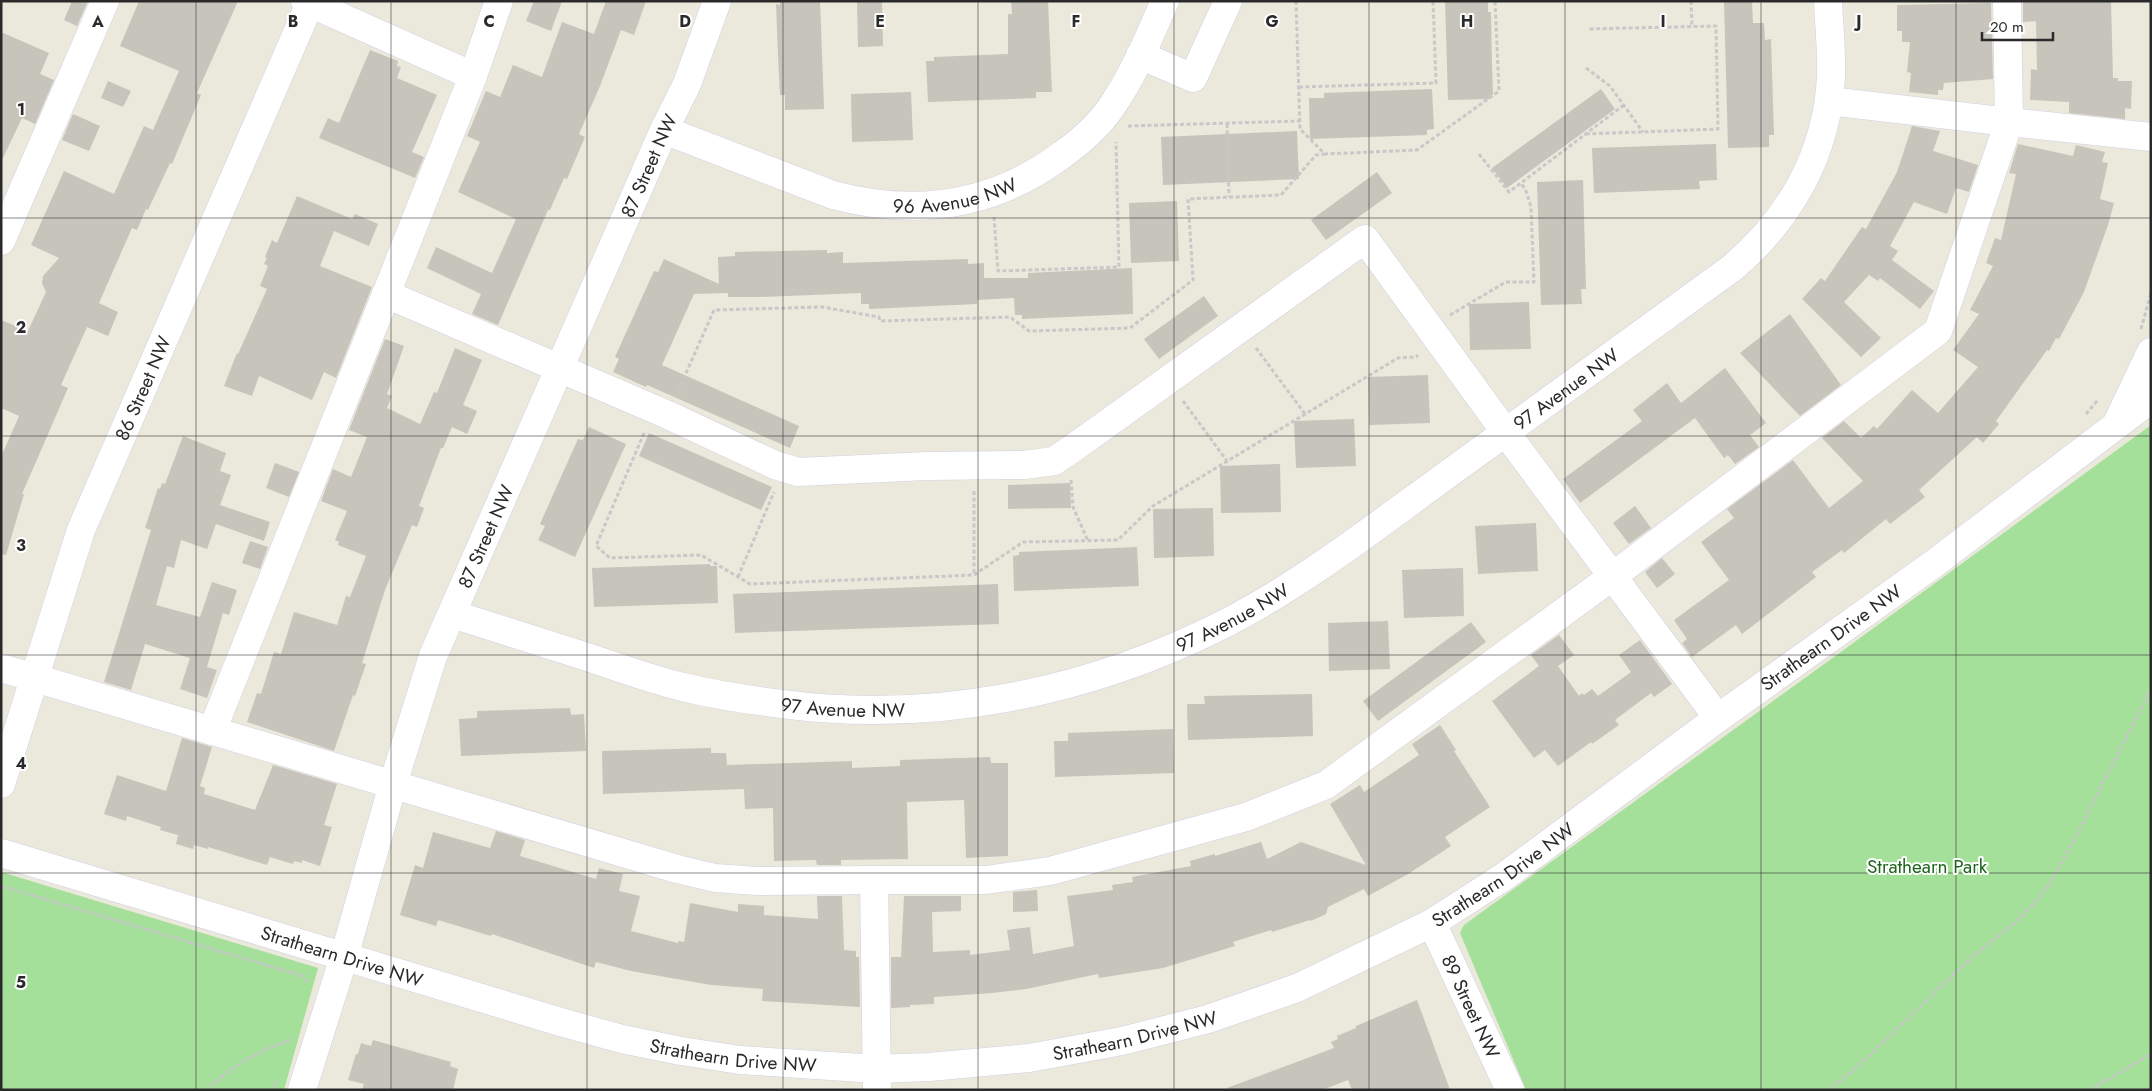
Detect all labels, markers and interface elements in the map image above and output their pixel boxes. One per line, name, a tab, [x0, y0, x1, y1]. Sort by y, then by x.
text: A	[91, 10, 104, 33]
text: B	[288, 10, 298, 33]
text: C	[483, 10, 495, 33]
text: D	[679, 10, 691, 33]
text: E	[875, 10, 885, 33]
text: F	[1072, 10, 1080, 33]
text: G	[1265, 10, 1279, 33]
text: H	[1461, 10, 1473, 33]
text: I	[1660, 10, 1666, 33]
text: J	[1853, 10, 1862, 33]
scale bar	[1982, 10, 2053, 42]
text: 20 m	[1990, 16, 2024, 38]
text: 1	[17, 98, 25, 121]
street label: 87 Street NW	[614, 109, 684, 222]
street label: 96 Avenue NW	[892, 171, 1021, 220]
text: 2	[16, 316, 26, 339]
street label: 86 Street NW	[109, 332, 178, 445]
street label: 97 Avenue NW	[1508, 342, 1625, 437]
street label: 87 Street NW	[451, 480, 521, 593]
text: 3	[16, 534, 26, 557]
street label: 97 Avenue NW	[1172, 577, 1294, 659]
street label: Strathearn Drive NW	[1755, 578, 1907, 698]
street label: 97 Avenue NW	[779, 691, 906, 724]
text: 4	[15, 752, 27, 775]
street label: Strathearn Drive NW	[1426, 816, 1580, 934]
park label: Strathearn Park	[1867, 853, 1988, 880]
street label: Strathearn Drive NW	[257, 919, 426, 994]
street label: 89 Street NW	[1435, 950, 1506, 1063]
text: 5	[16, 971, 26, 994]
street label: Strathearn Drive NW	[1050, 1004, 1220, 1067]
street label: Strathearn Drive NW	[647, 1032, 818, 1079]

